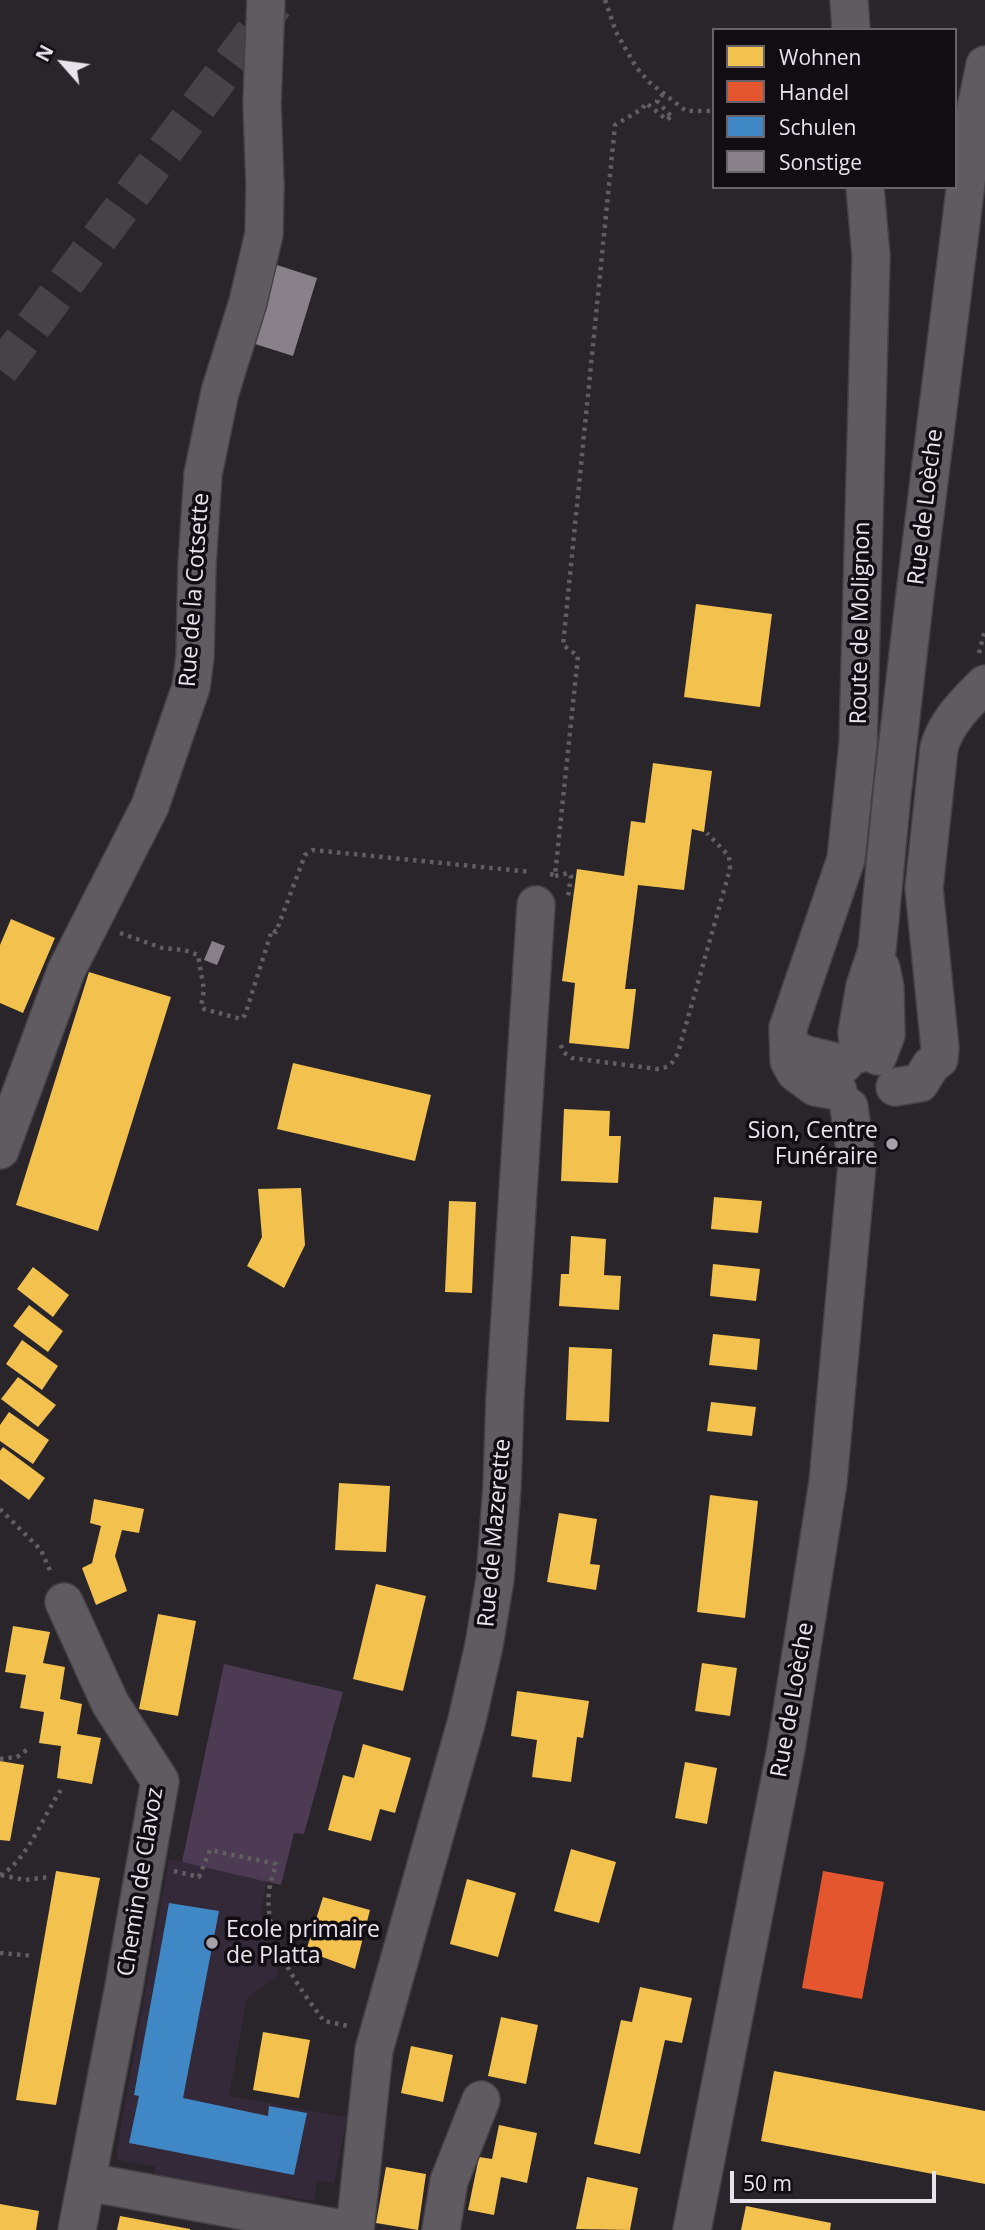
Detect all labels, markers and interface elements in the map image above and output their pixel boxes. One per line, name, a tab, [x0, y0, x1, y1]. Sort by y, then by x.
north arrow	[28, 28, 98, 98]
legend	[712, 28, 957, 189]
text: N	[29, 40, 60, 66]
text: Wohnen	[779, 43, 861, 71]
text: Handel	[779, 78, 849, 106]
text: Schulen	[779, 113, 856, 141]
text: Sonstige	[779, 148, 862, 176]
street label: Rue de Loèche	[903, 427, 949, 587]
street label: Rue de la Cotsette	[174, 492, 216, 688]
street label: Route de Molignon	[845, 521, 877, 725]
place label: Sion, Centre Funéraire	[748, 1117, 878, 1171]
marker: Sion, Centre Funéraire	[884, 1136, 900, 1152]
street label: Rue de Mazerette	[473, 1438, 517, 1628]
street label: Rue de Loèche	[766, 1620, 820, 1780]
street label: Chemin de Clavoz	[112, 1786, 170, 1978]
place label: Ecole primaire de Platta	[226, 1916, 380, 1970]
marker: Ecole primaire de Platta	[204, 1935, 220, 1951]
scale bar	[733, 2156, 940, 2200]
text: 50 m	[743, 2169, 792, 2197]

